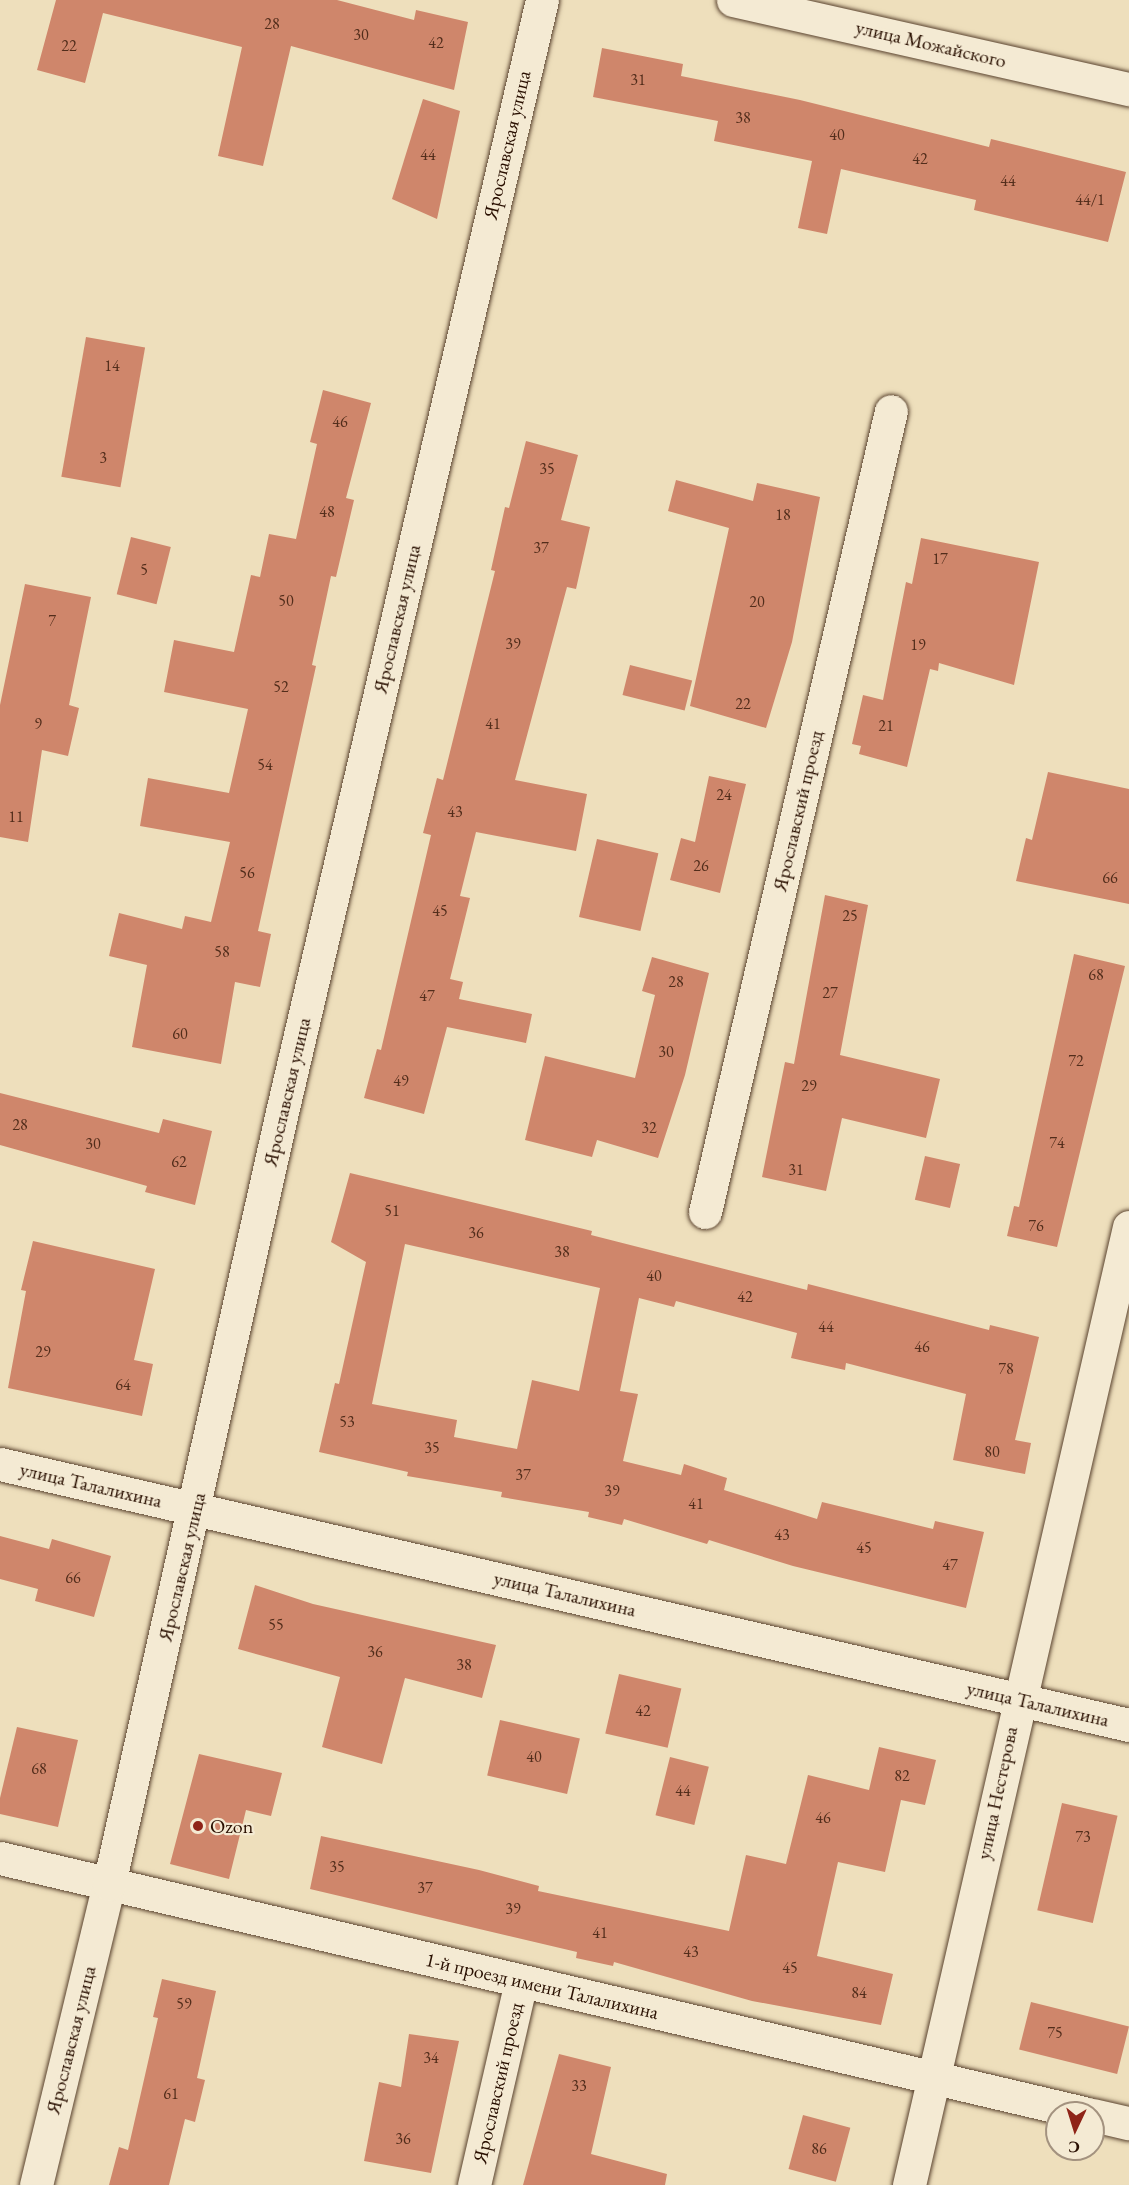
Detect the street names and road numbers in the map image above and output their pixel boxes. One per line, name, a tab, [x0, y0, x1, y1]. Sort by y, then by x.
street label: улица Можайского	[853, 15, 1009, 73]
street label: Ярославская улица	[478, 68, 536, 222]
street label: Ярославская улица	[368, 542, 426, 696]
street label: Ярославский проезд	[768, 728, 828, 894]
street label: Ярославская улица	[258, 1015, 316, 1169]
street label: улица Талалихина	[18, 1457, 164, 1513]
street label: Ярославская улица	[153, 1490, 211, 1644]
street label: улица Талалихина	[492, 1566, 638, 1622]
street label: улица Талалихина	[965, 1676, 1111, 1732]
street label: улица Нестерова	[971, 1724, 1023, 1862]
street label: 1-й проезд имени Талалихина	[423, 1947, 661, 2025]
street label: Ярославская улица	[41, 1963, 101, 2117]
street label: Ярославский проезд	[468, 2000, 528, 2166]

